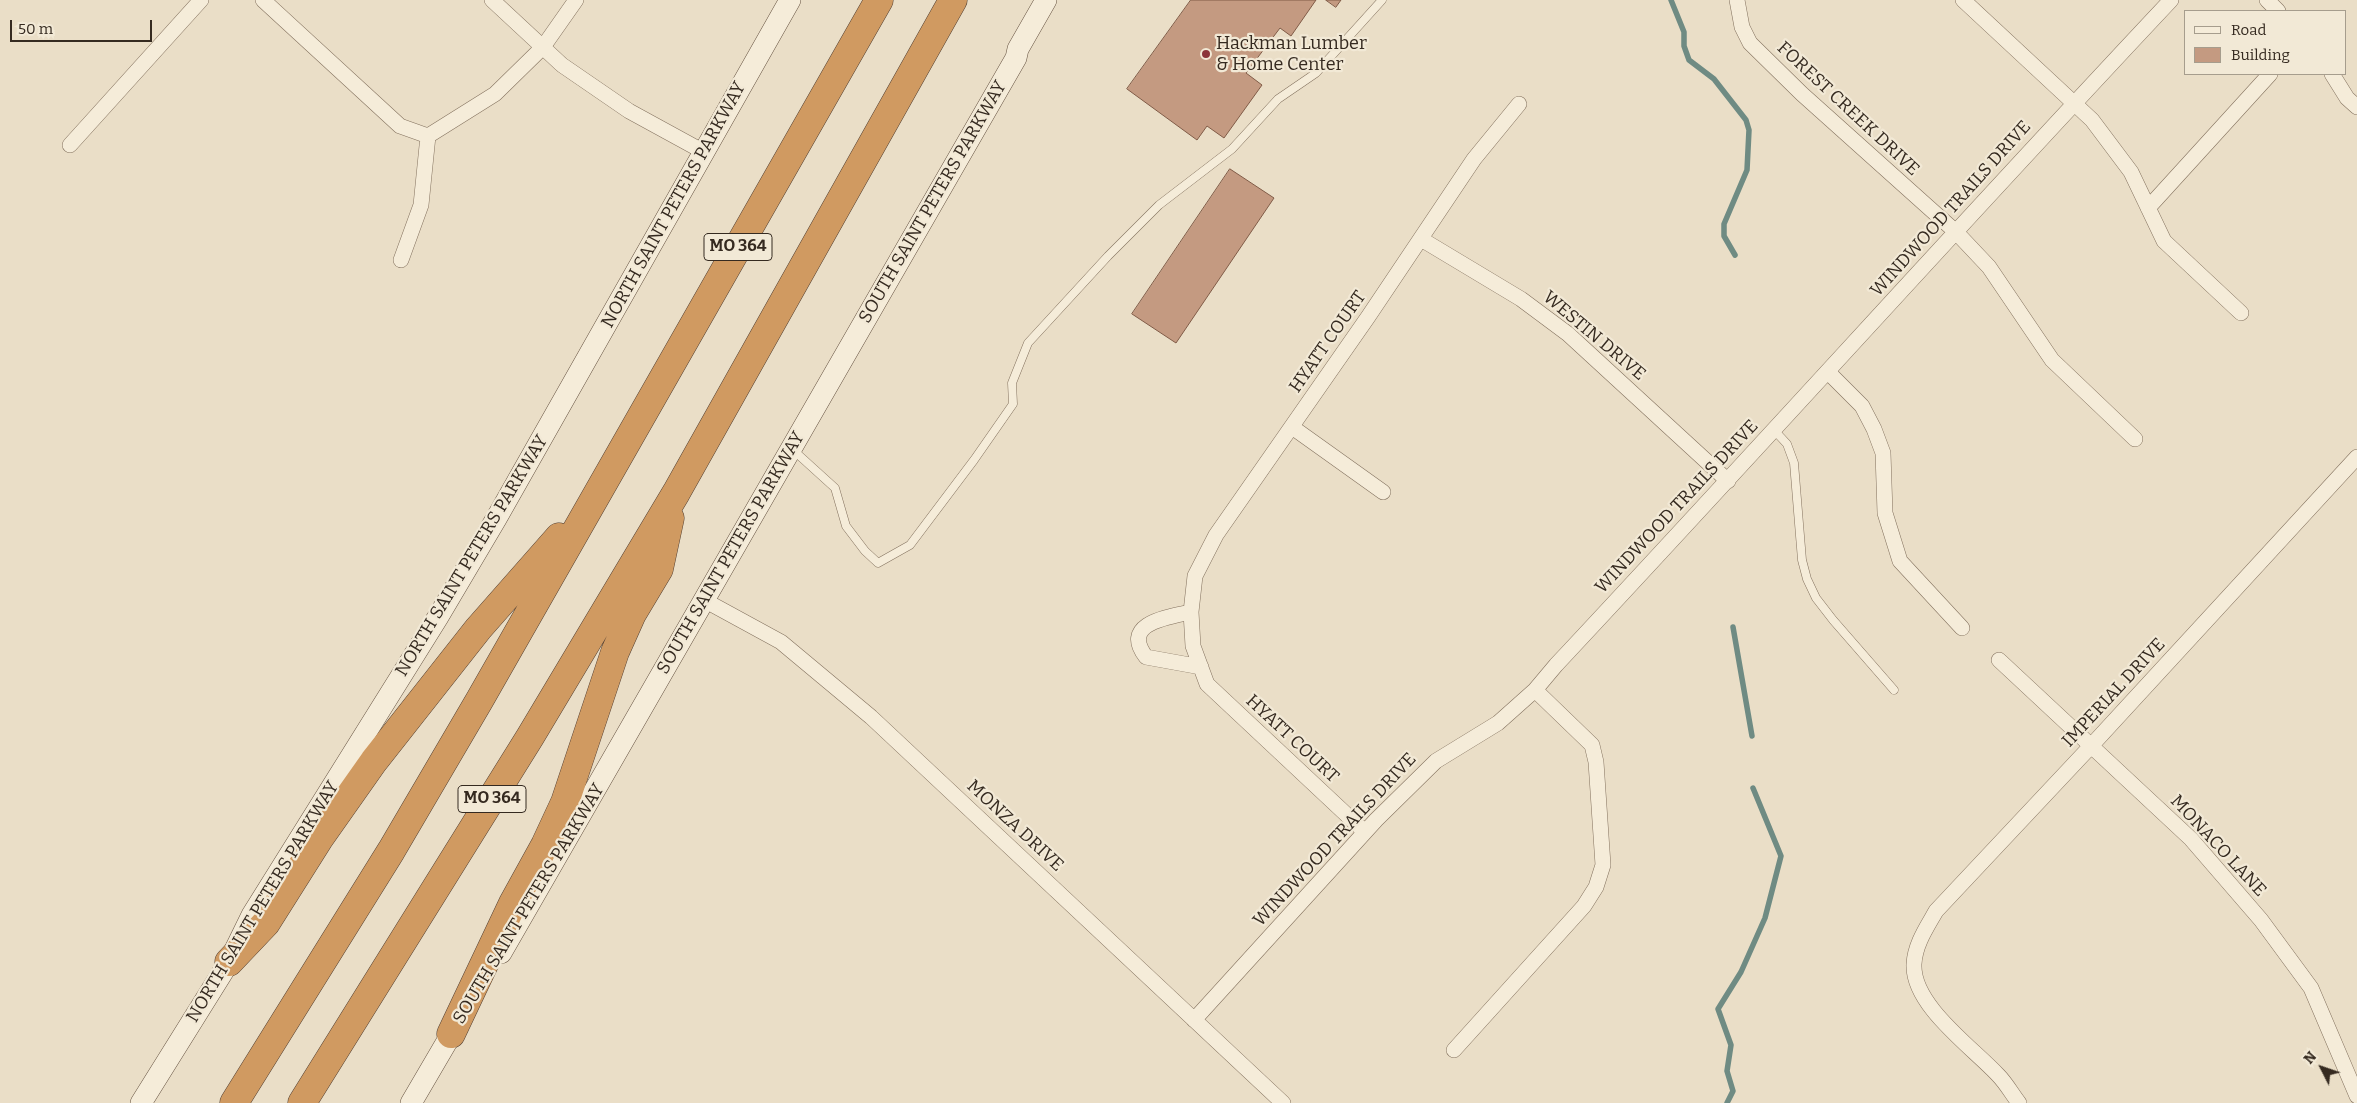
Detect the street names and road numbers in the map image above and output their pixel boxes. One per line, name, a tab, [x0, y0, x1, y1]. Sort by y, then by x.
street label: FOREST CREEK DRIVE	[1772, 37, 1924, 181]
street label: SOUTH SAINT PETERS PARKWAY	[855, 77, 1011, 327]
street label: NORTH SAINT PETERS PARKWAY	[597, 78, 751, 332]
street label: WINDWOOD TRAILS DRIVE	[1866, 117, 2036, 301]
road number: MO 364	[704, 233, 772, 260]
street label: HYATT COURT	[1285, 287, 1371, 397]
street label: WESTIN DRIVE	[1538, 287, 1650, 385]
street label: WINDWOOD TRAILS DRIVE	[1591, 416, 1763, 598]
street label: SOUTH SAINT PETERS PARKWAY	[653, 428, 809, 678]
street label: NORTH SAINT PETERS PARKWAY	[391, 431, 553, 681]
street label: IMPERIAL DRIVE	[2058, 634, 2170, 752]
street label: HYATT COURT	[1241, 690, 1343, 788]
street label: WINDWOOD TRAILS DRIVE	[1249, 749, 1421, 931]
street label: MONZA DRIVE	[962, 776, 1068, 876]
street label: NORTH SAINT PETERS PARKWAY	[182, 777, 344, 1027]
street label: SOUTH SAINT PETERS PARKWAY	[449, 780, 609, 1028]
road number: MO 364	[458, 786, 526, 812]
street label: MONACO LANE	[2165, 791, 2271, 901]

